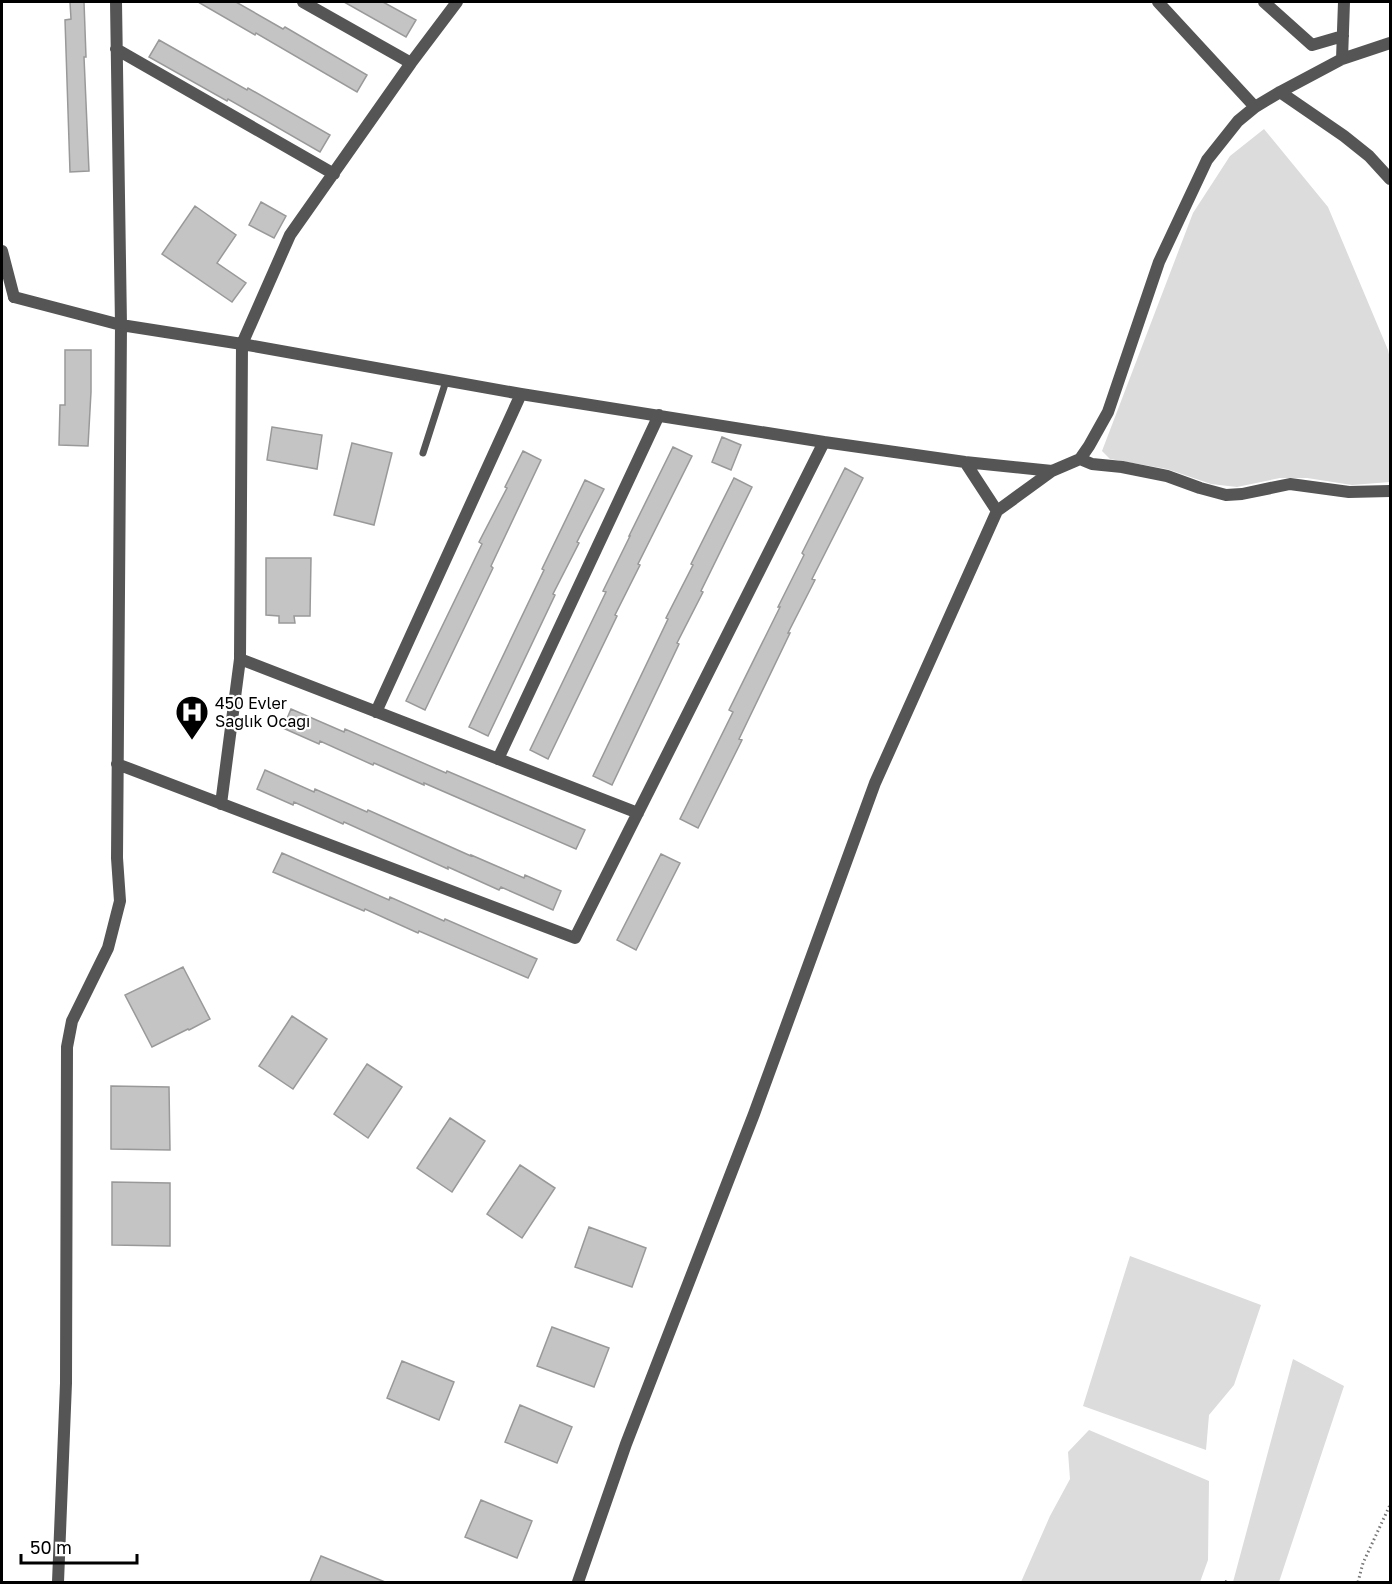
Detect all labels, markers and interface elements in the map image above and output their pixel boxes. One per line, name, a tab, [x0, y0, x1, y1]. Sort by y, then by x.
place label: 450 Evler Sağlık Ocağı	[215, 693, 310, 731]
hospital icon: 450 Evler Sağlık Ocağı	[174, 694, 210, 741]
scale bar	[21, 1527, 136, 1565]
text: 50 m	[30, 1536, 72, 1558]

